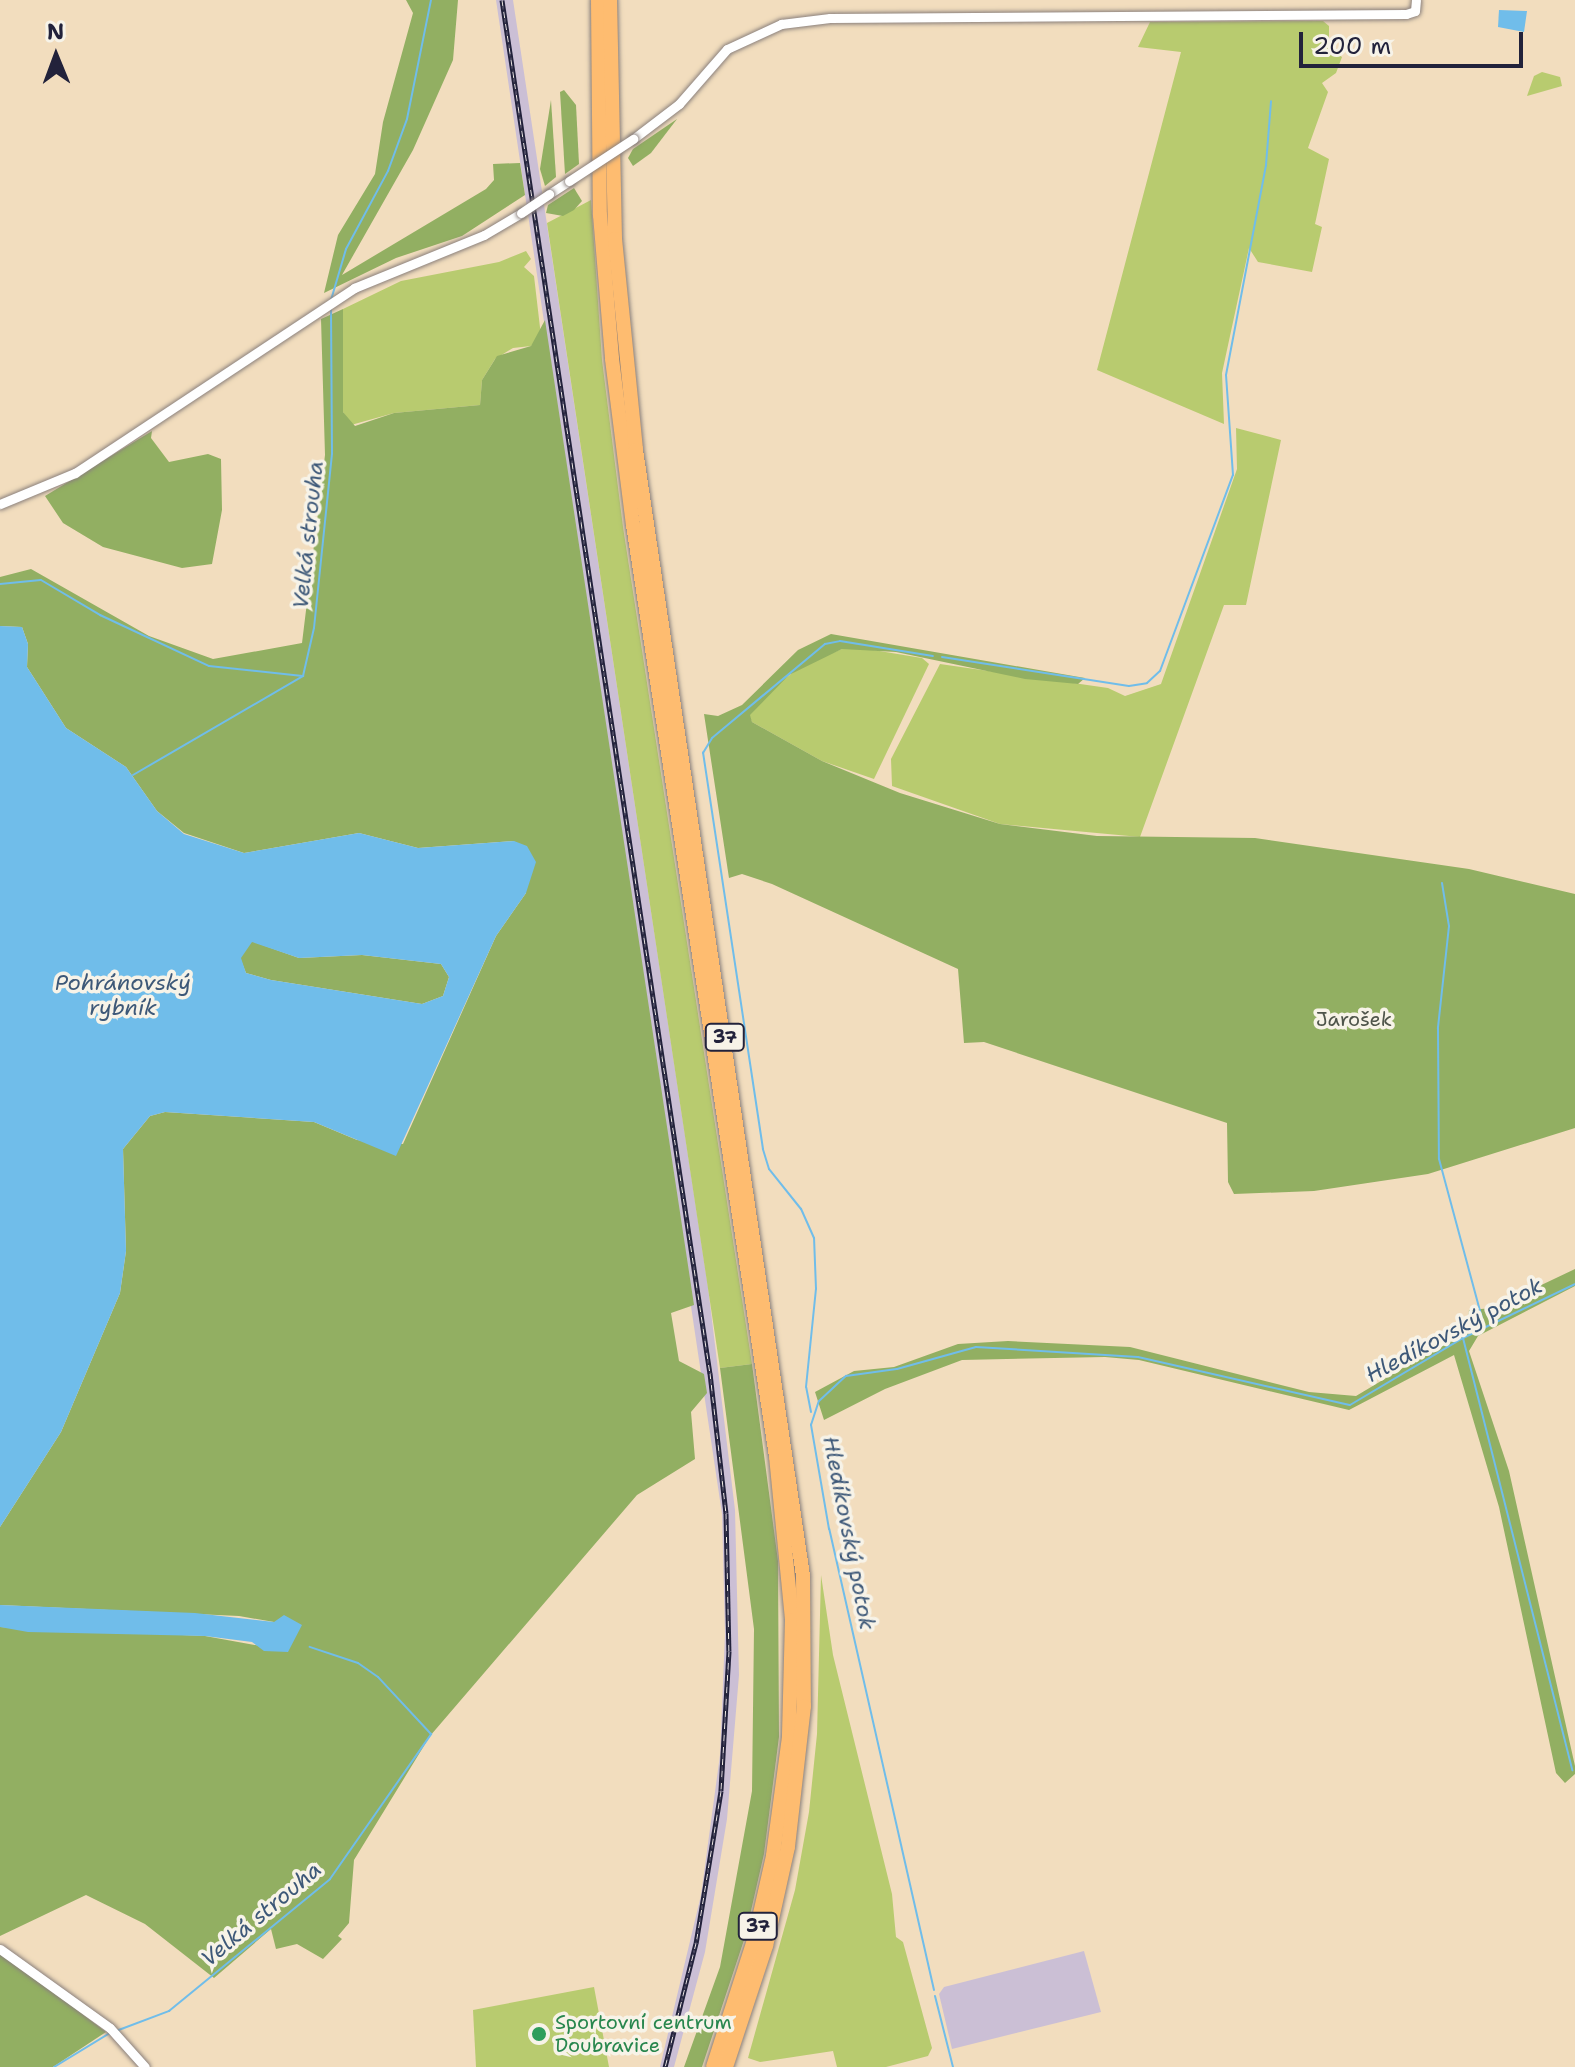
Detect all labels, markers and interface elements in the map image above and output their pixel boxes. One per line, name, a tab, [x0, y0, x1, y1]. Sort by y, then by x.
north arrow	[16, 16, 96, 96]
scale bar	[1303, 16, 1527, 66]
text: N	[47, 17, 65, 46]
text: 200 m	[1313, 30, 1391, 62]
water label: Velká strouha	[287, 460, 329, 610]
water label: Pohránovský rybník	[55, 969, 191, 1020]
park label: Jarošek	[1316, 1007, 1392, 1031]
road number: 37	[703, 1023, 747, 1051]
water label: Hledíkovský potok	[1361, 1272, 1547, 1388]
water label: Hledíkovský potok	[817, 1434, 881, 1632]
water label: Velká strouha	[195, 1856, 327, 1972]
road number: 37	[736, 1912, 780, 1940]
place label: Sportovní centrum Doubravice	[555, 2010, 732, 2057]
marker: Sportovní centrum Doubravice	[530, 2025, 548, 2043]

